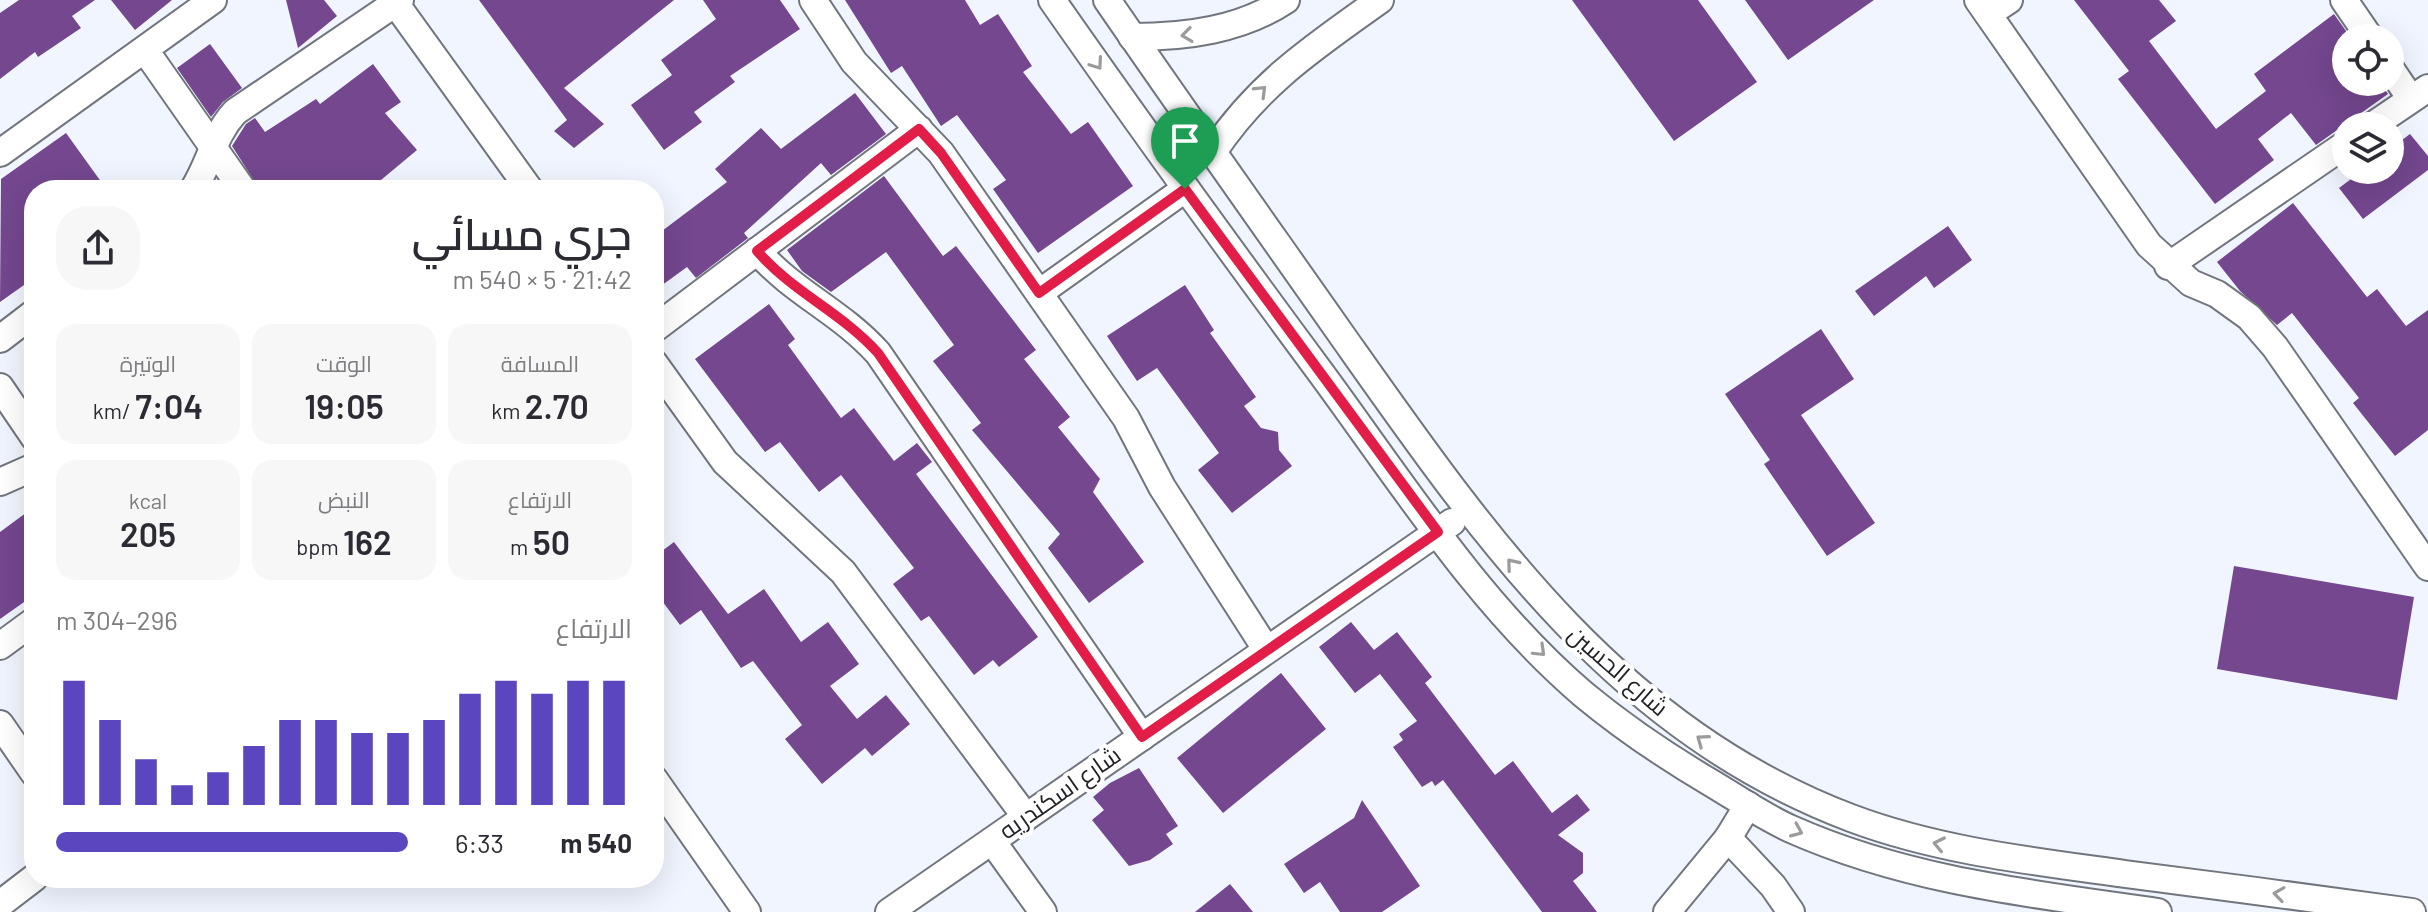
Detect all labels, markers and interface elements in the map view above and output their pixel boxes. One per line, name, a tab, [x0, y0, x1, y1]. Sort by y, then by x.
map controls	[2332, 24, 2404, 184]
button: locate	[2332, 24, 2404, 96]
one-way arrow	[1180, 26, 1194, 43]
one-way arrow	[1087, 55, 1102, 69]
one-way arrow	[1252, 86, 1266, 100]
pin	[1151, 107, 1219, 189]
button: layers	[2332, 112, 2404, 184]
icon: arrive	[1163, 119, 1207, 163]
button: share	[56, 206, 140, 290]
text: جري مسائي	[412, 206, 632, 259]
text: 21:42 · 5 × 540 m	[453, 263, 632, 294]
text: الوتيرة	[120, 350, 176, 376]
text: الوقت	[316, 350, 372, 376]
text: المسافة	[501, 350, 579, 376]
text: 7:04	[135, 385, 203, 426]
text: 19:05	[304, 385, 384, 426]
text: 2.70	[525, 385, 589, 426]
text: /km	[93, 397, 135, 423]
text: km	[491, 397, 525, 423]
text: النبض	[318, 486, 370, 512]
text: الارتفاع	[508, 486, 572, 512]
text: kcal	[129, 487, 167, 513]
text: 205	[120, 513, 176, 554]
text: 162	[343, 521, 392, 562]
text: 50	[533, 521, 570, 562]
text: bpm	[296, 533, 343, 559]
text: m	[510, 533, 533, 559]
one-way arrow	[1508, 558, 1522, 573]
text: 296–304 m	[56, 604, 178, 635]
text: الارتفاع	[556, 612, 632, 643]
street label: شارع الحسين	[1561, 618, 1675, 724]
one-way arrow	[1531, 642, 1545, 656]
one-way arrow	[1697, 735, 1711, 750]
street label: شارع اسكندريه	[993, 739, 1127, 847]
one-way arrow	[1789, 822, 1803, 838]
text: 6:33	[455, 827, 504, 858]
text: 540 m	[561, 827, 632, 858]
one-way arrow	[1932, 836, 1946, 853]
one-way arrow	[2272, 886, 2286, 903]

